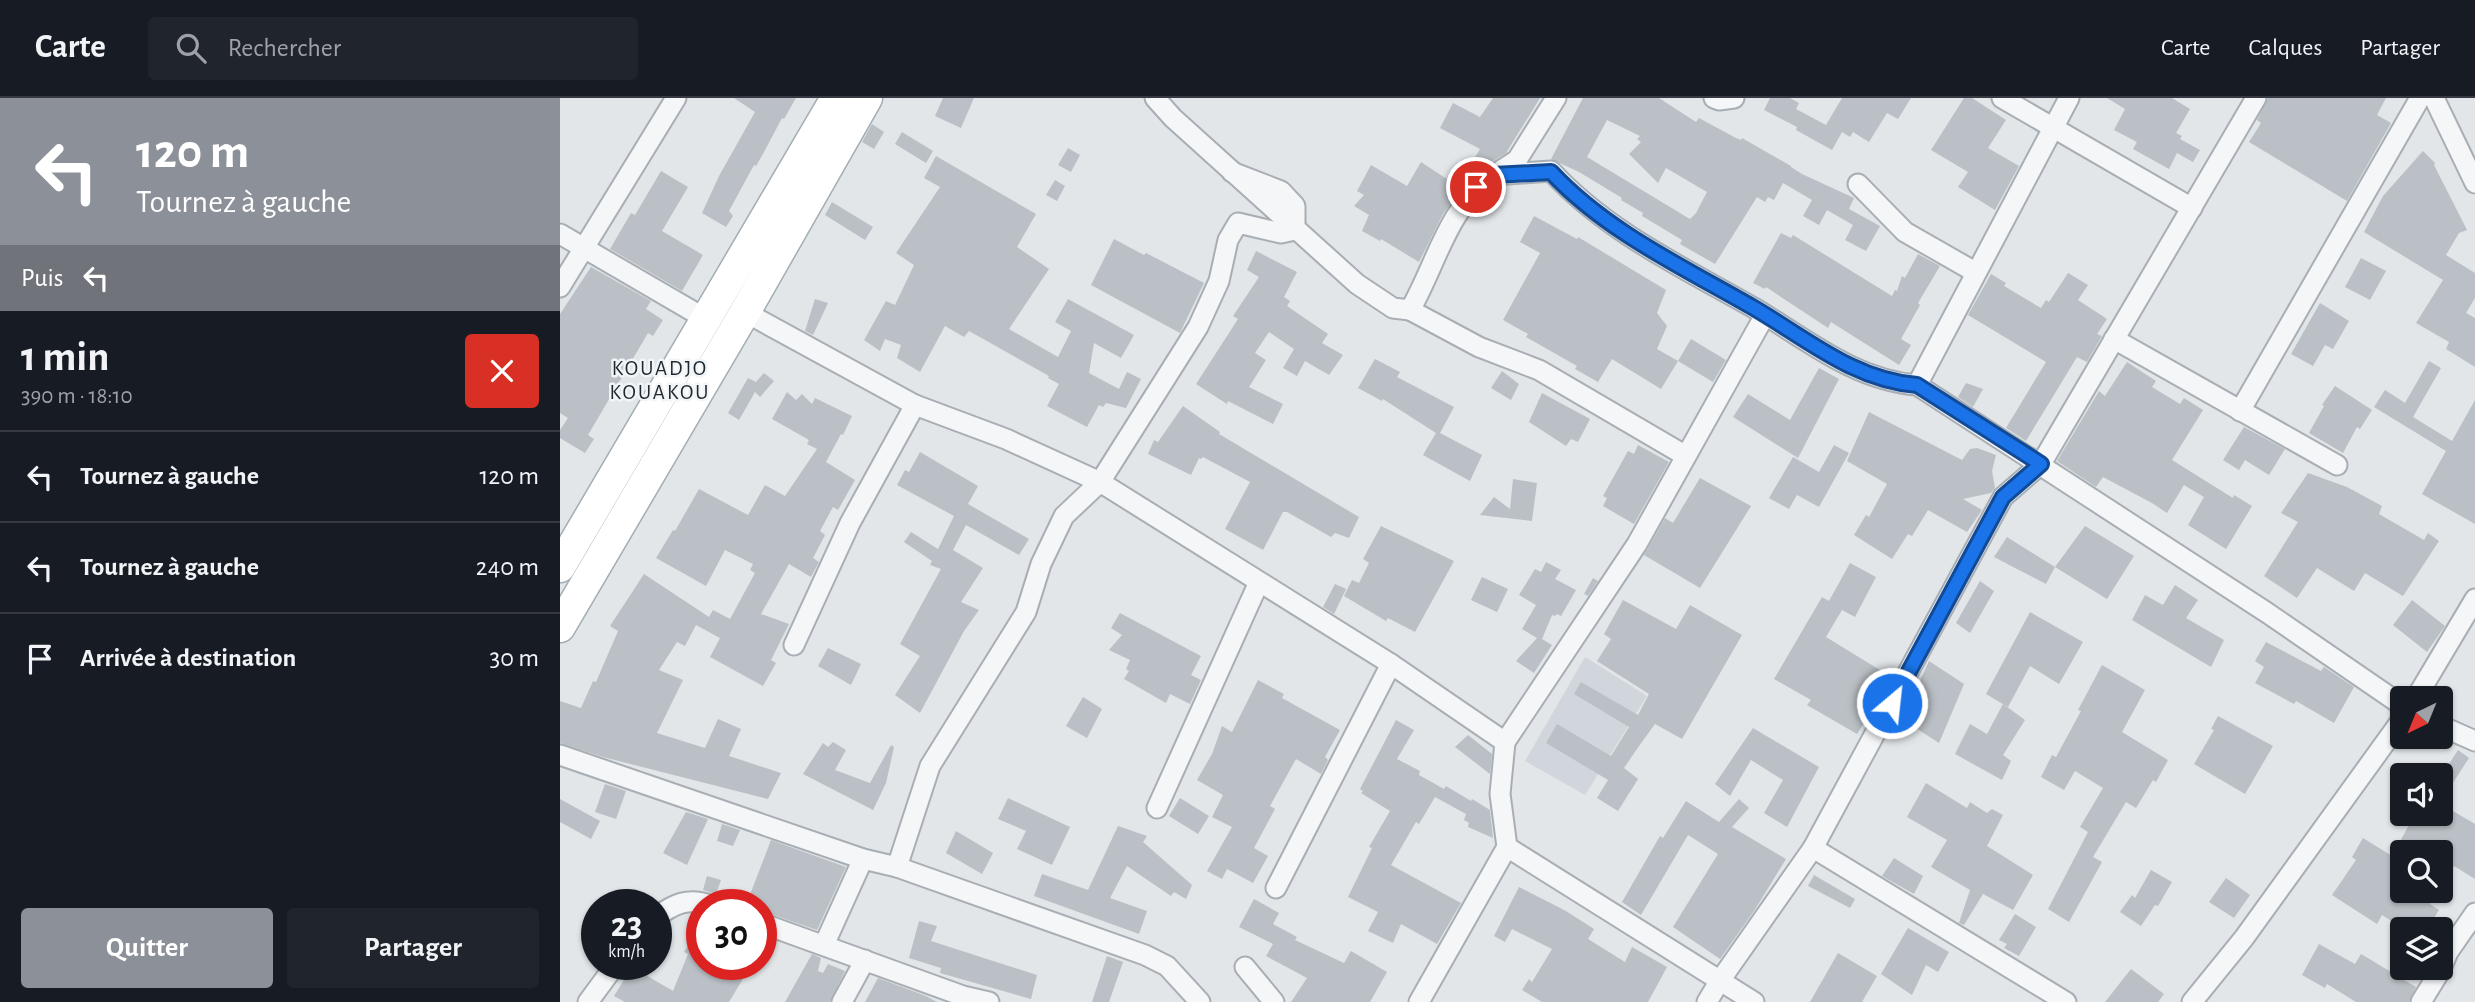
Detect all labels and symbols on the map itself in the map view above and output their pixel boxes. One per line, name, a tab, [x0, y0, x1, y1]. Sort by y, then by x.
pin	[1446, 157, 1506, 217]
district label: KOUADJO KOUAKOU	[610, 358, 710, 403]
position arrow	[1855, 666, 1929, 740]
north arrow	[2390, 686, 2454, 749]
speed limit sign: 30	[686, 889, 777, 980]

